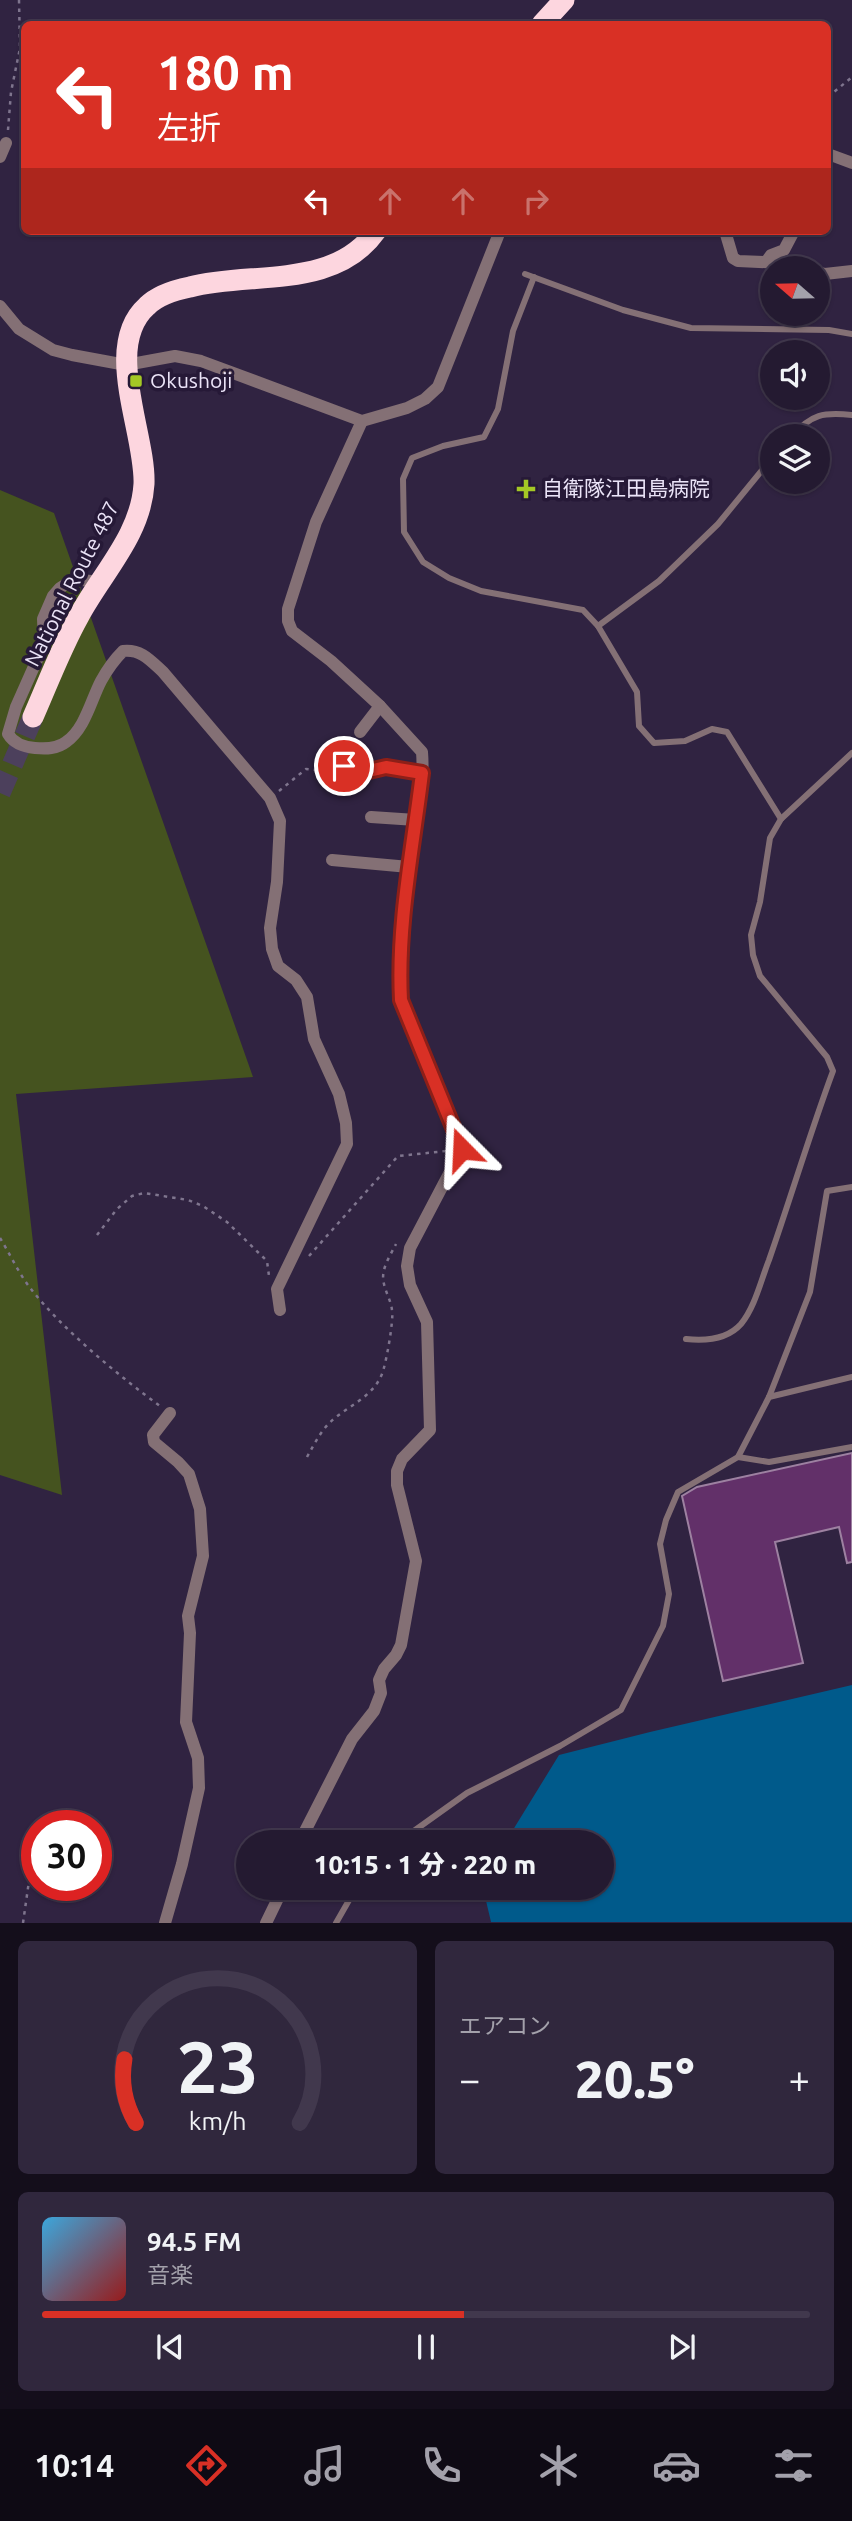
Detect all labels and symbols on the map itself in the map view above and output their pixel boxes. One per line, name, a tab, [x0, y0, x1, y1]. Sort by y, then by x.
north arrow	[760, 256, 830, 326]
place label: Okushoji	[150, 368, 232, 392]
marker: Okushoji	[128, 373, 144, 389]
place label: 自衛隊江田島病院	[542, 476, 710, 500]
marker: 自衛隊江田島病院	[516, 479, 536, 499]
street label: National Route 487	[19, 497, 123, 670]
pin	[314, 736, 374, 796]
position arrow	[425, 1112, 499, 1186]
speed limit sign: 30	[21, 1810, 112, 1901]

